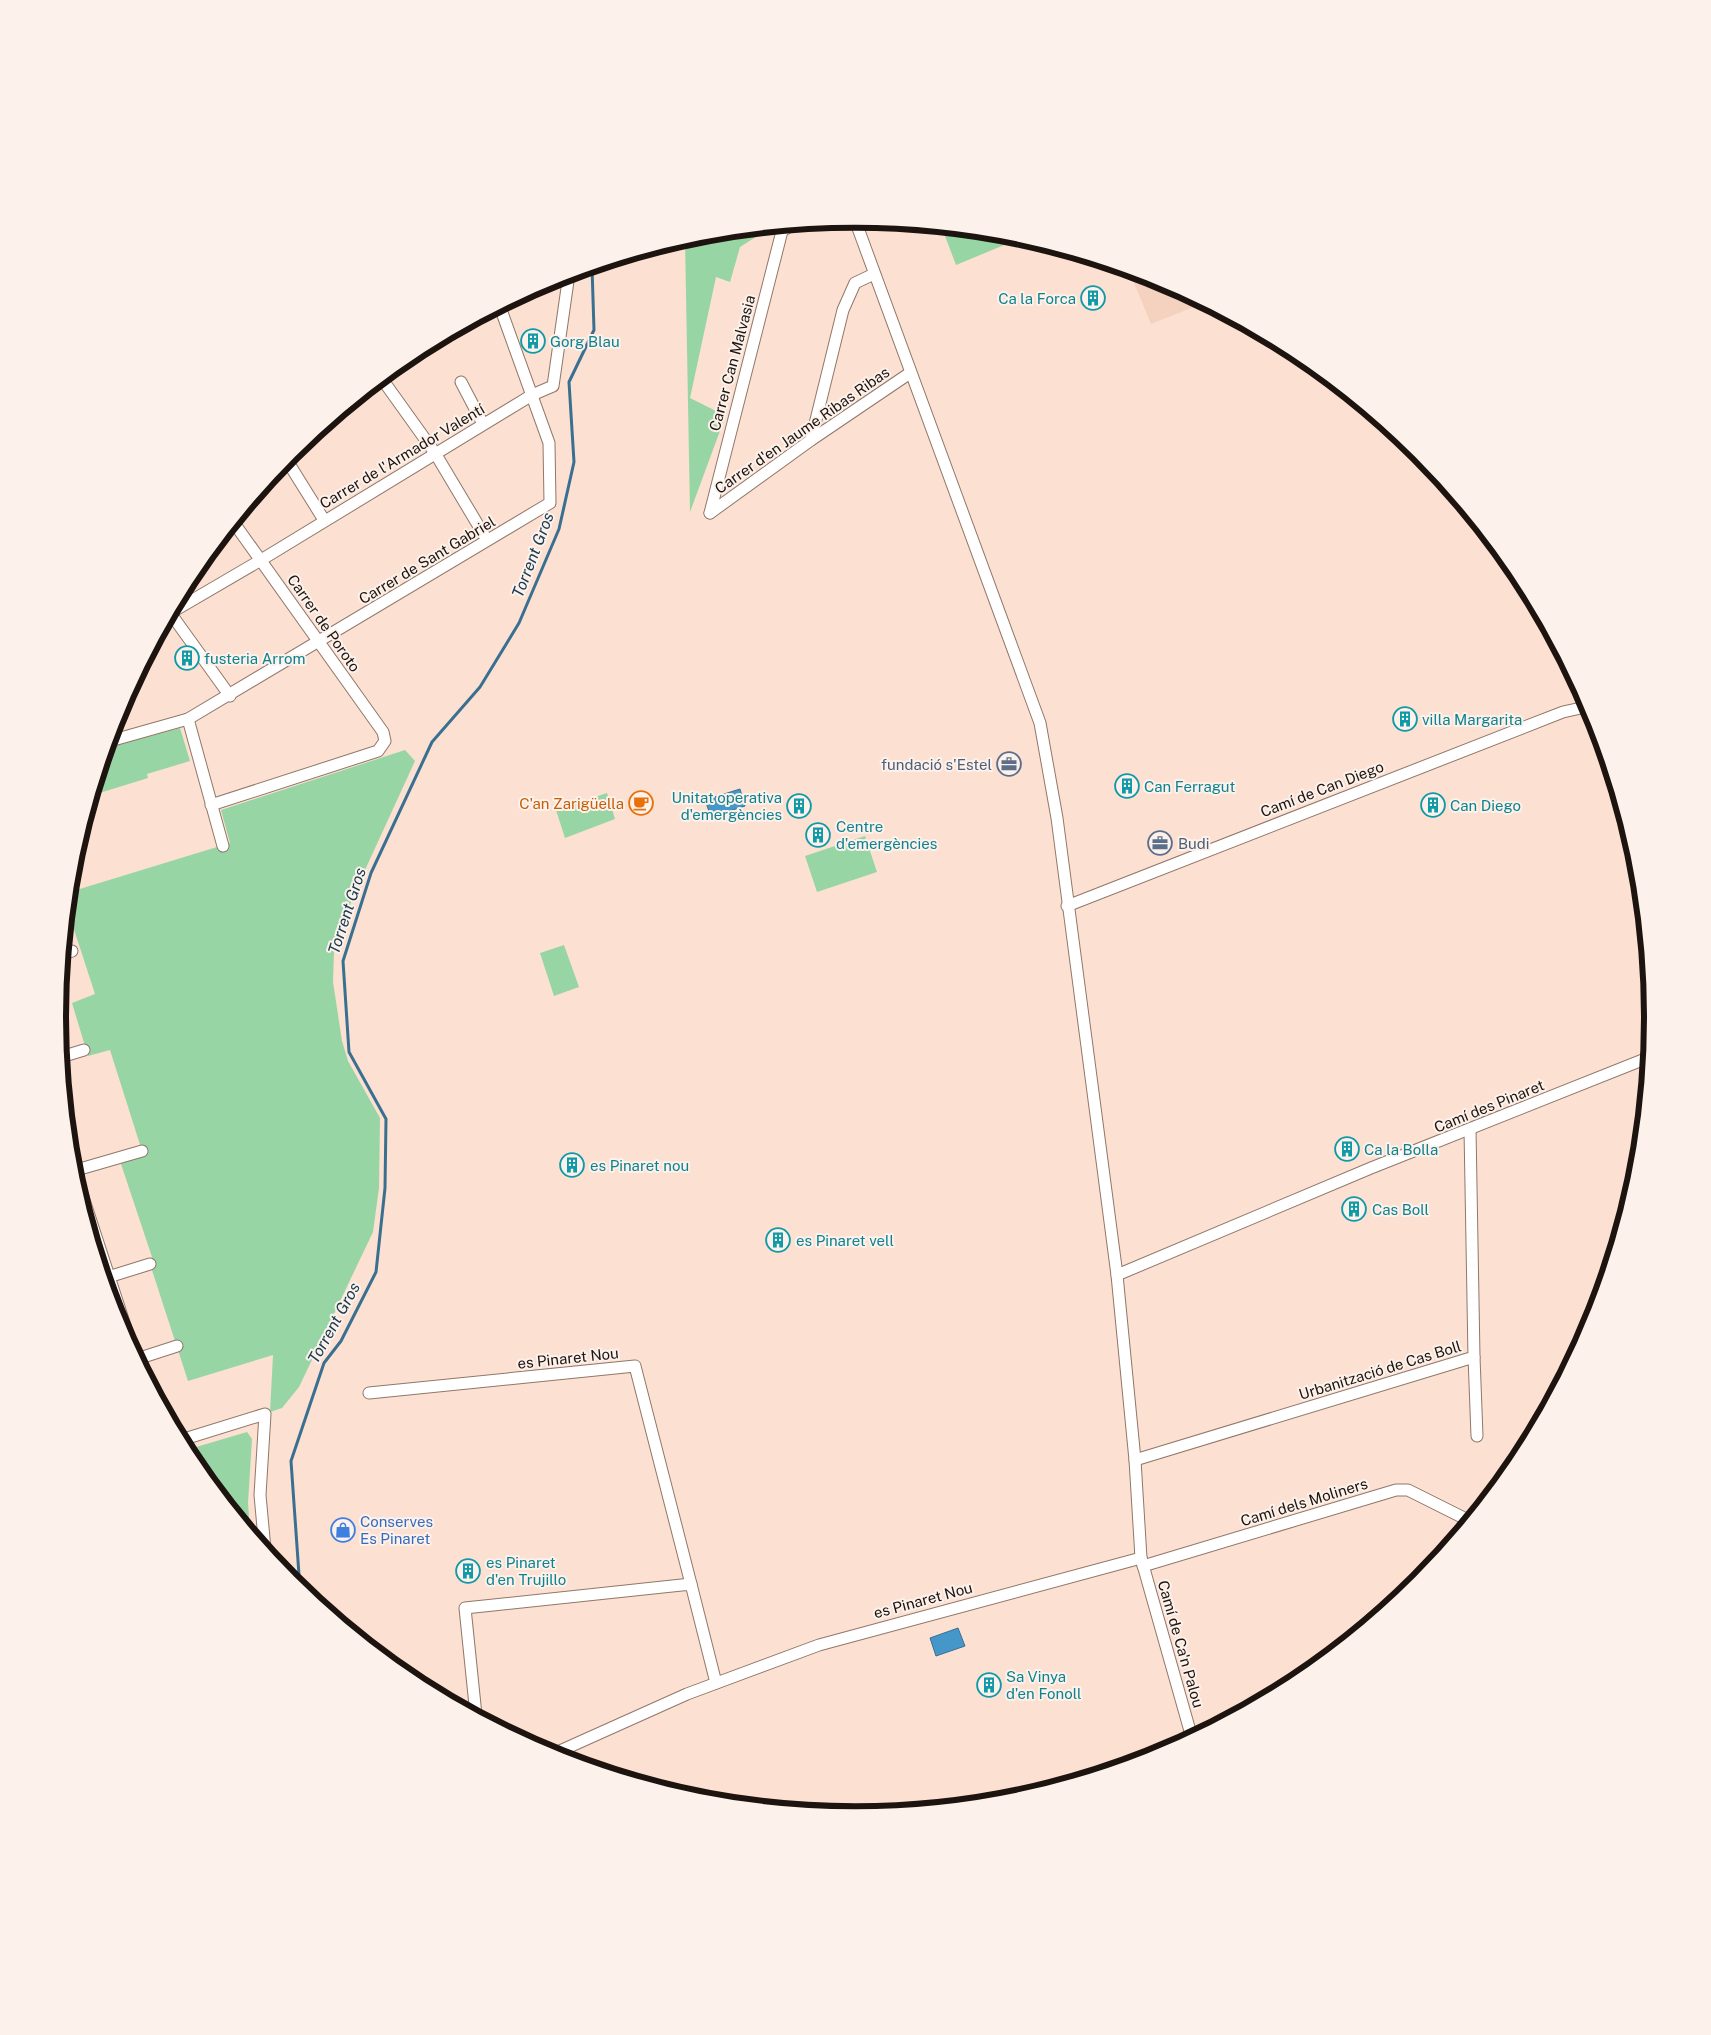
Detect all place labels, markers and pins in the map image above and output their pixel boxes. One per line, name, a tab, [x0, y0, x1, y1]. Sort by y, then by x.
building icon: Ca la Forca	[1080, 285, 1106, 311]
place label: Ca la Forca	[998, 290, 1076, 307]
building icon: Gorg Blau	[520, 328, 546, 354]
place label: Gorg Blau	[550, 333, 620, 350]
building icon: fusteria Arrom	[174, 645, 200, 671]
place label: fusteria Arrom	[204, 650, 305, 667]
building icon: villa Margarita	[1392, 706, 1418, 732]
place label: villa Margarita	[1422, 711, 1522, 728]
office icon: fundació s'Estel	[996, 751, 1022, 777]
place label: fundació s'Estel	[881, 756, 992, 773]
building icon: Can Ferragut	[1114, 773, 1140, 799]
place label: Can Ferragut	[1144, 778, 1236, 795]
place label: Unitat operativa d'emergències	[671, 789, 782, 823]
cafe icon: C'an Zarigüella	[628, 790, 654, 816]
building icon: Can Diego	[1420, 792, 1446, 818]
building icon: Unitat operativa d'emergències	[786, 793, 812, 819]
place label: C'an Zarigüella	[519, 795, 624, 812]
place label: Can Diego	[1450, 797, 1521, 814]
place label: Centre d'emergències	[836, 818, 937, 852]
building icon: Centre d'emergències	[805, 822, 831, 848]
office icon: Budi	[1147, 830, 1173, 856]
place label: Budi	[1178, 835, 1210, 852]
building icon: Ca la Bolla	[1334, 1136, 1360, 1162]
place label: Ca la Bolla	[1364, 1141, 1438, 1158]
building icon: es Pinaret nou	[559, 1152, 585, 1178]
place label: es Pinaret nou	[590, 1157, 689, 1174]
building icon: Cas Boll	[1341, 1196, 1367, 1222]
place label: Cas Boll	[1372, 1201, 1429, 1218]
building icon: es Pinaret vell	[765, 1227, 791, 1253]
place label: es Pinaret vell	[796, 1232, 894, 1249]
place label: Conserves Es Pinaret	[360, 1513, 433, 1547]
shop icon: Conserves Es Pinaret	[330, 1517, 356, 1543]
place label: es Pinaret d'en Trujillo	[486, 1554, 566, 1588]
building icon: es Pinaret d'en Trujillo	[455, 1558, 481, 1584]
place label: Sa Vinya d'en Fonoll	[1006, 1668, 1082, 1702]
building icon: Sa Vinya d'en Fonoll	[976, 1672, 1002, 1698]

